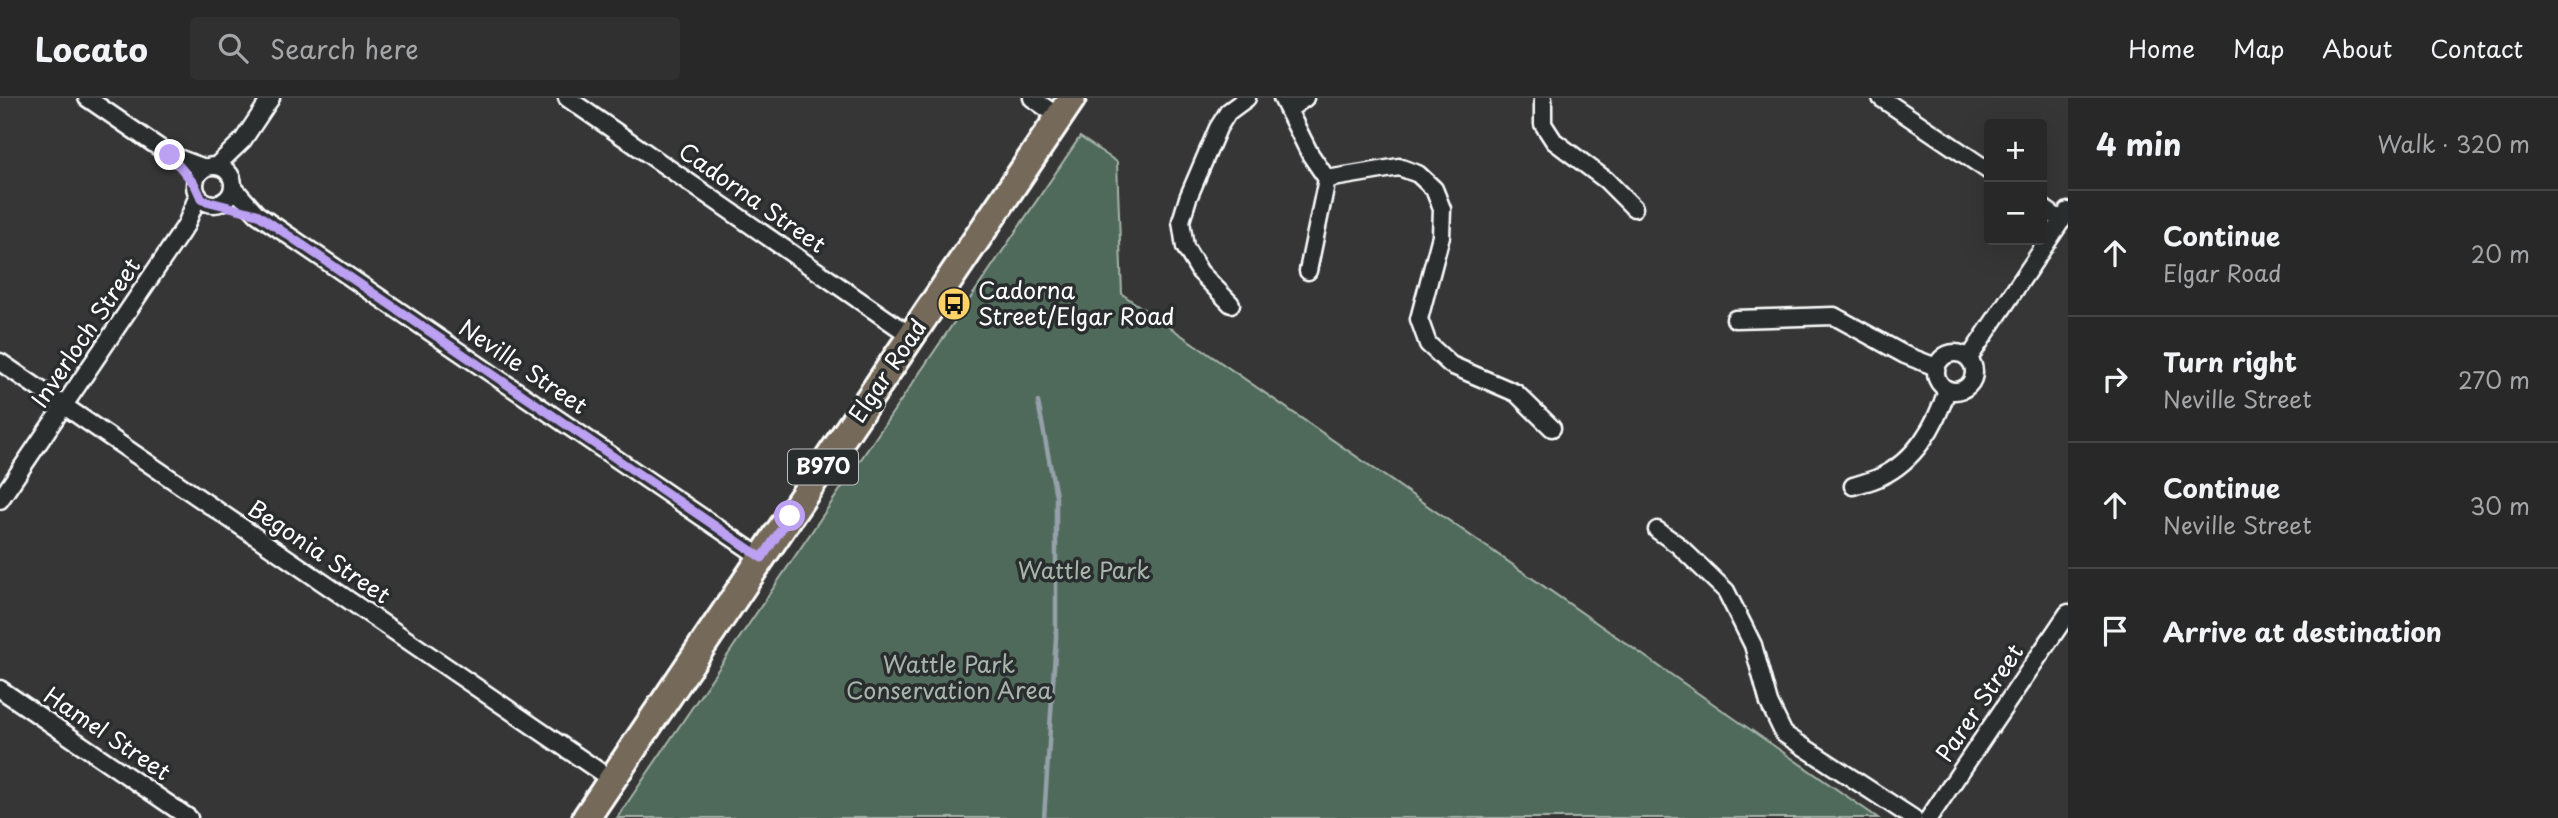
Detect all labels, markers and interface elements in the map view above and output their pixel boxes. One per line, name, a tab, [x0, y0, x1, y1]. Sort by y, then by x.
search box	[190, 17, 680, 80]
text: Locato	[35, 23, 148, 73]
icon: search	[214, 29, 252, 67]
text: Search here	[270, 29, 419, 68]
text: Home	[2128, 30, 2195, 66]
text: Map	[2233, 30, 2284, 66]
text: About	[2322, 30, 2392, 66]
text: Contact	[2430, 30, 2523, 66]
map controls	[1984, 119, 2047, 245]
button: +	[1984, 119, 2047, 182]
text: 4 min	[2096, 121, 2182, 166]
text: Walk · 320 m	[2377, 126, 2530, 161]
street label: Cadorna Street	[672, 133, 834, 261]
route end	[154, 139, 185, 170]
button: −	[1984, 182, 2047, 245]
text: Continue	[2163, 216, 2280, 255]
icon: ahead	[2096, 234, 2134, 272]
text: 20 m	[2471, 236, 2530, 271]
street label: Inverloch Street	[21, 250, 148, 414]
text: Elgar Road	[2163, 255, 2282, 290]
place label: Cadorna Street/Elgar Road	[978, 272, 1175, 333]
bus stop icon: Cadorna Street/Elgar Road	[935, 285, 973, 323]
street label: Neville Street	[452, 310, 595, 422]
street label: Elgar Road	[839, 311, 934, 429]
text: Turn right	[2163, 342, 2297, 381]
icon: right	[2096, 360, 2134, 398]
text: 270 m	[2458, 362, 2530, 397]
text: Neville Street	[2163, 381, 2312, 416]
road number: B970	[788, 450, 858, 484]
text: Continue	[2163, 468, 2280, 507]
icon: ahead	[2096, 486, 2134, 524]
text: 30 m	[2469, 488, 2530, 523]
street label: Begonia Street	[242, 490, 398, 611]
route start	[774, 500, 805, 531]
text: Neville Street	[2163, 507, 2312, 542]
park label: Wattle Park	[1018, 552, 1150, 587]
icon: arrive	[2096, 612, 2134, 650]
text: Arrive at destination	[2163, 612, 2442, 651]
street label: Parer Street	[1926, 636, 2031, 768]
park label: Wattle Park Conservation Area	[846, 646, 1052, 707]
street label: Hamel Street	[37, 677, 178, 788]

